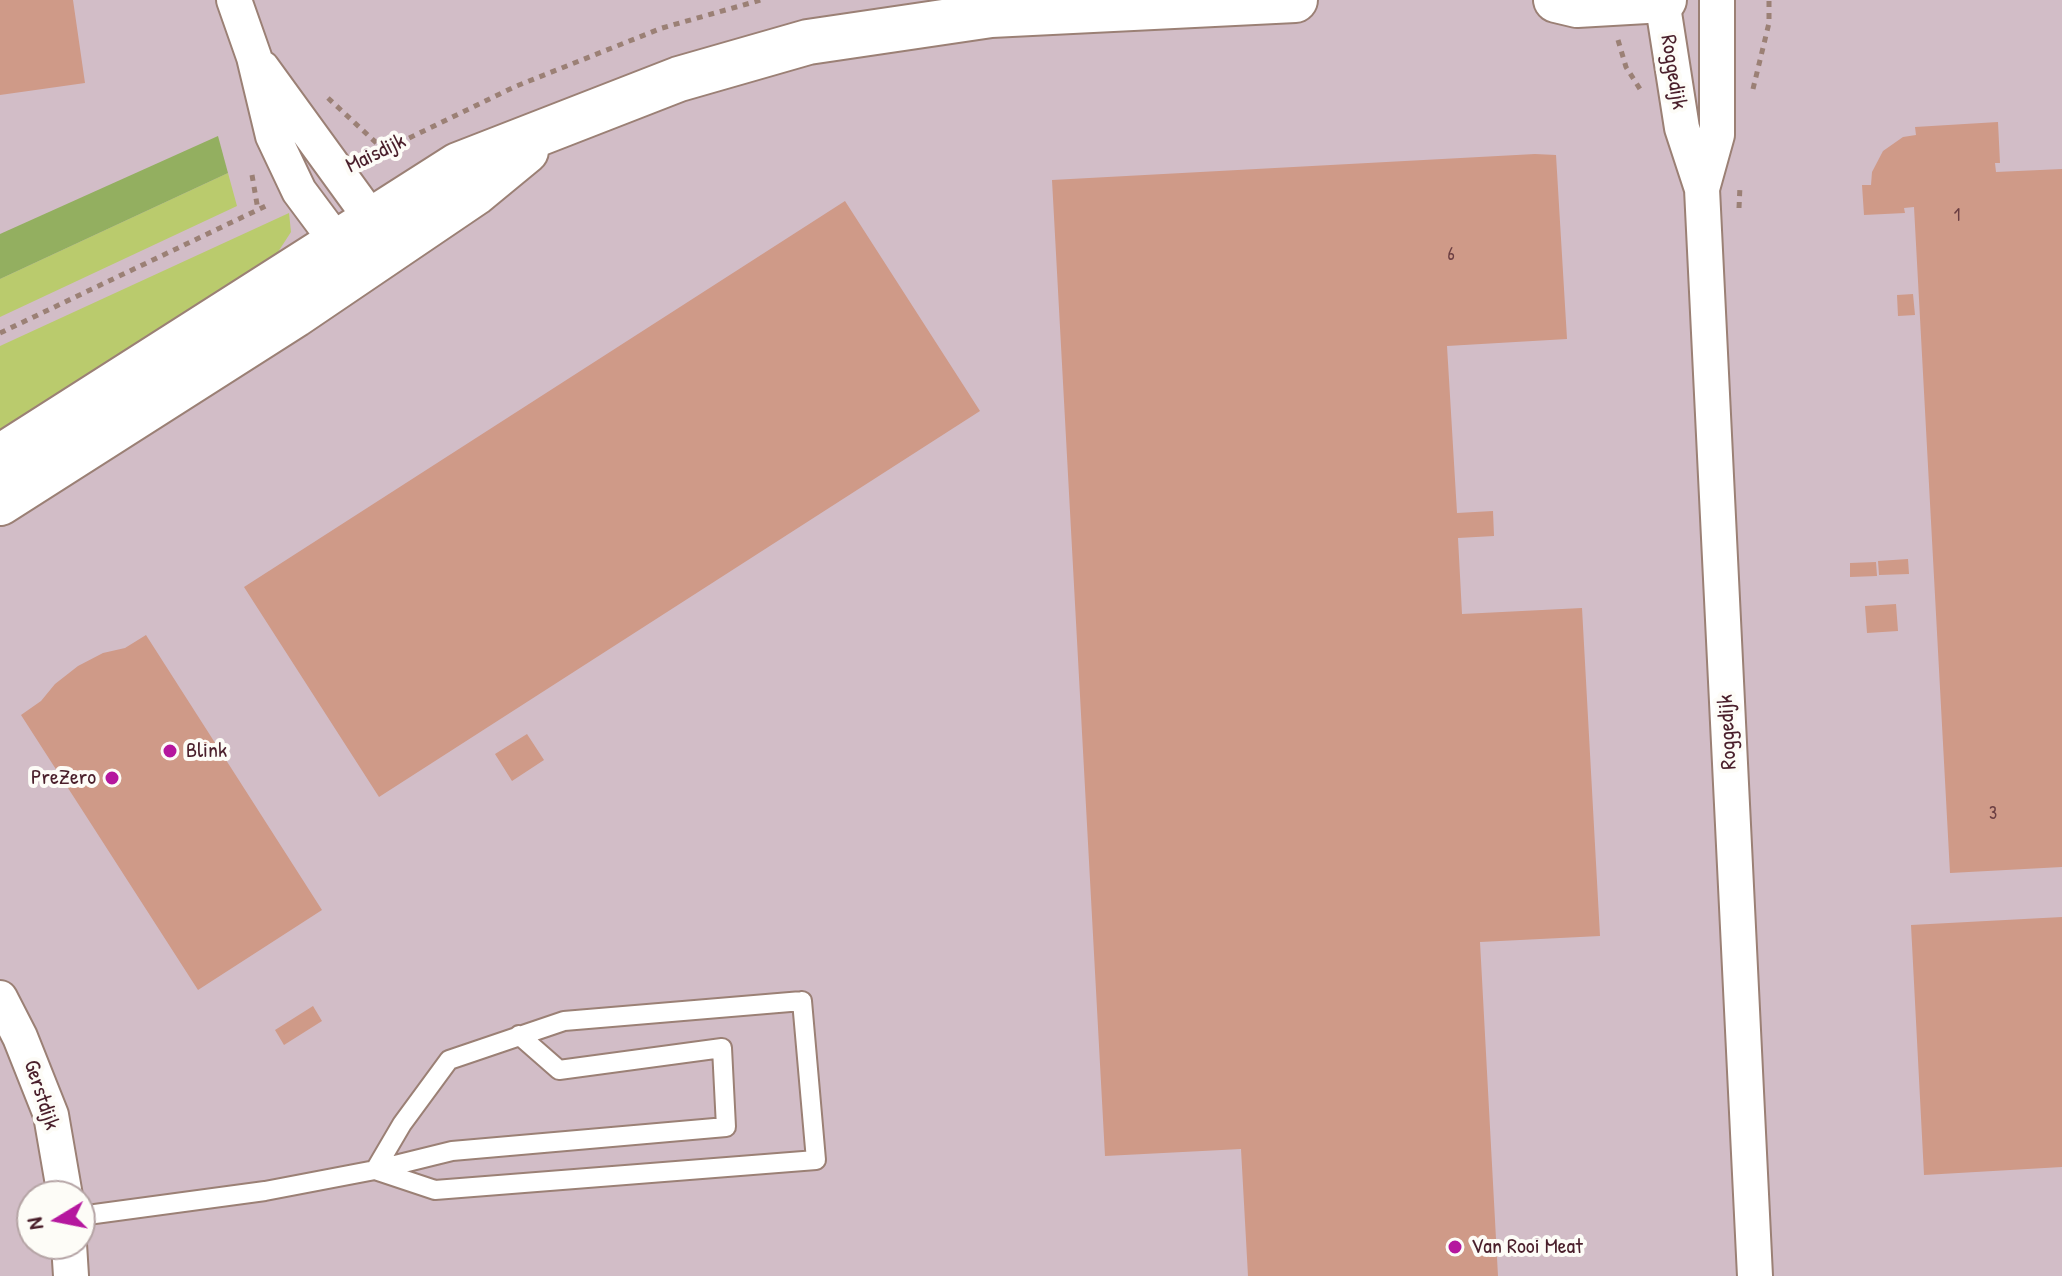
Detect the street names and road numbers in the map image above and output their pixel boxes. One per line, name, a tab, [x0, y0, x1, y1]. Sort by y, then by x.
street label: Roggedijk	[1654, 33, 1692, 111]
street label: Maisdijk	[342, 128, 410, 180]
street label: Roggedijk	[1713, 694, 1743, 770]
street label: Gerstdijk	[17, 1057, 65, 1133]

